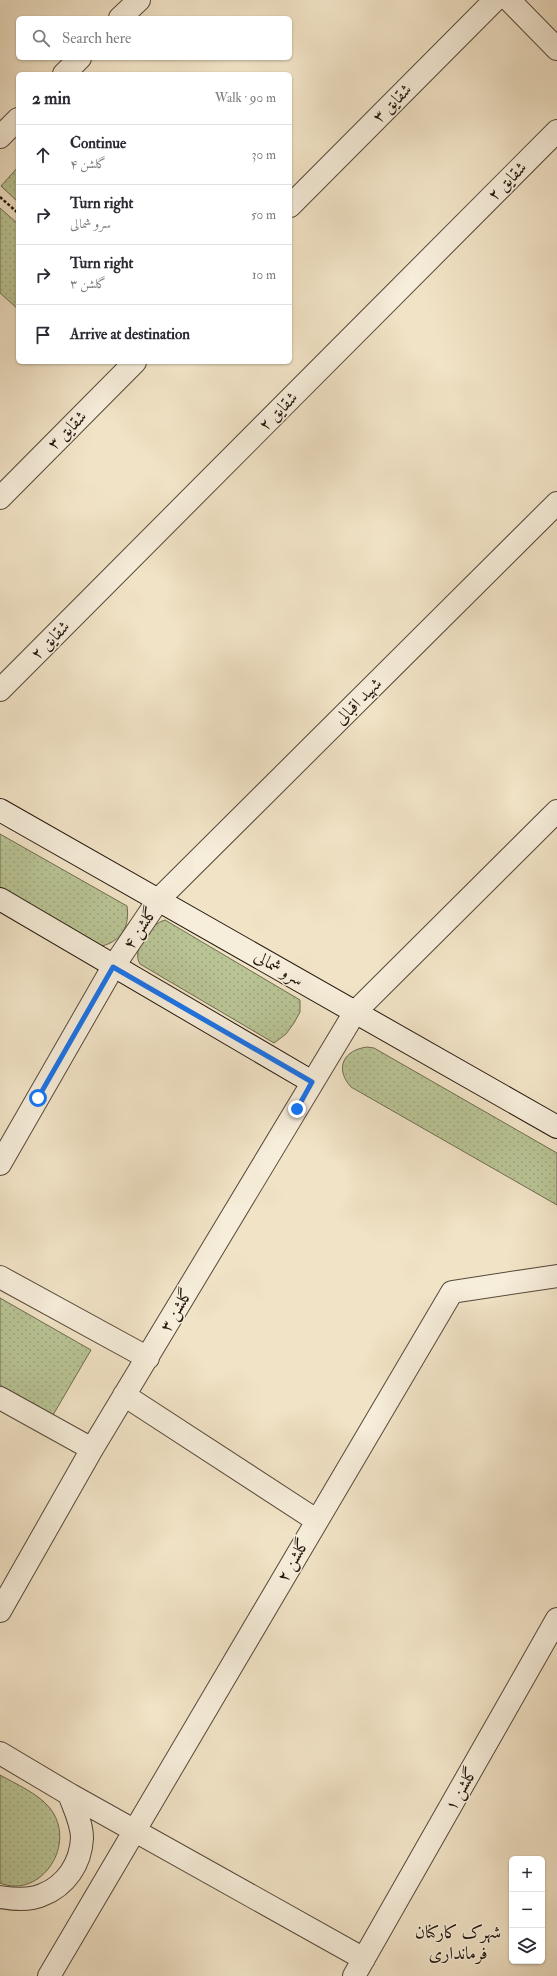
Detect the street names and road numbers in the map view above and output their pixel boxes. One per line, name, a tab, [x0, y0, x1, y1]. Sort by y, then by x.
street label: شقایق ۳	[368, 79, 416, 127]
street label: شقایق ۲	[483, 157, 531, 205]
street label: شقایق ۲	[254, 387, 302, 435]
street label: شقایق ۳	[43, 406, 91, 454]
street label: شقایق ۲	[26, 616, 74, 664]
street label: شهید اقبالی	[330, 673, 386, 729]
street label: گلشن ۴	[118, 903, 163, 954]
street label: سرو شمالی	[250, 946, 308, 991]
street label: گلشن ۳	[155, 1285, 198, 1336]
street label: گلشن ۲	[272, 1534, 315, 1586]
street label: گلشن ۱	[440, 1763, 483, 1815]

